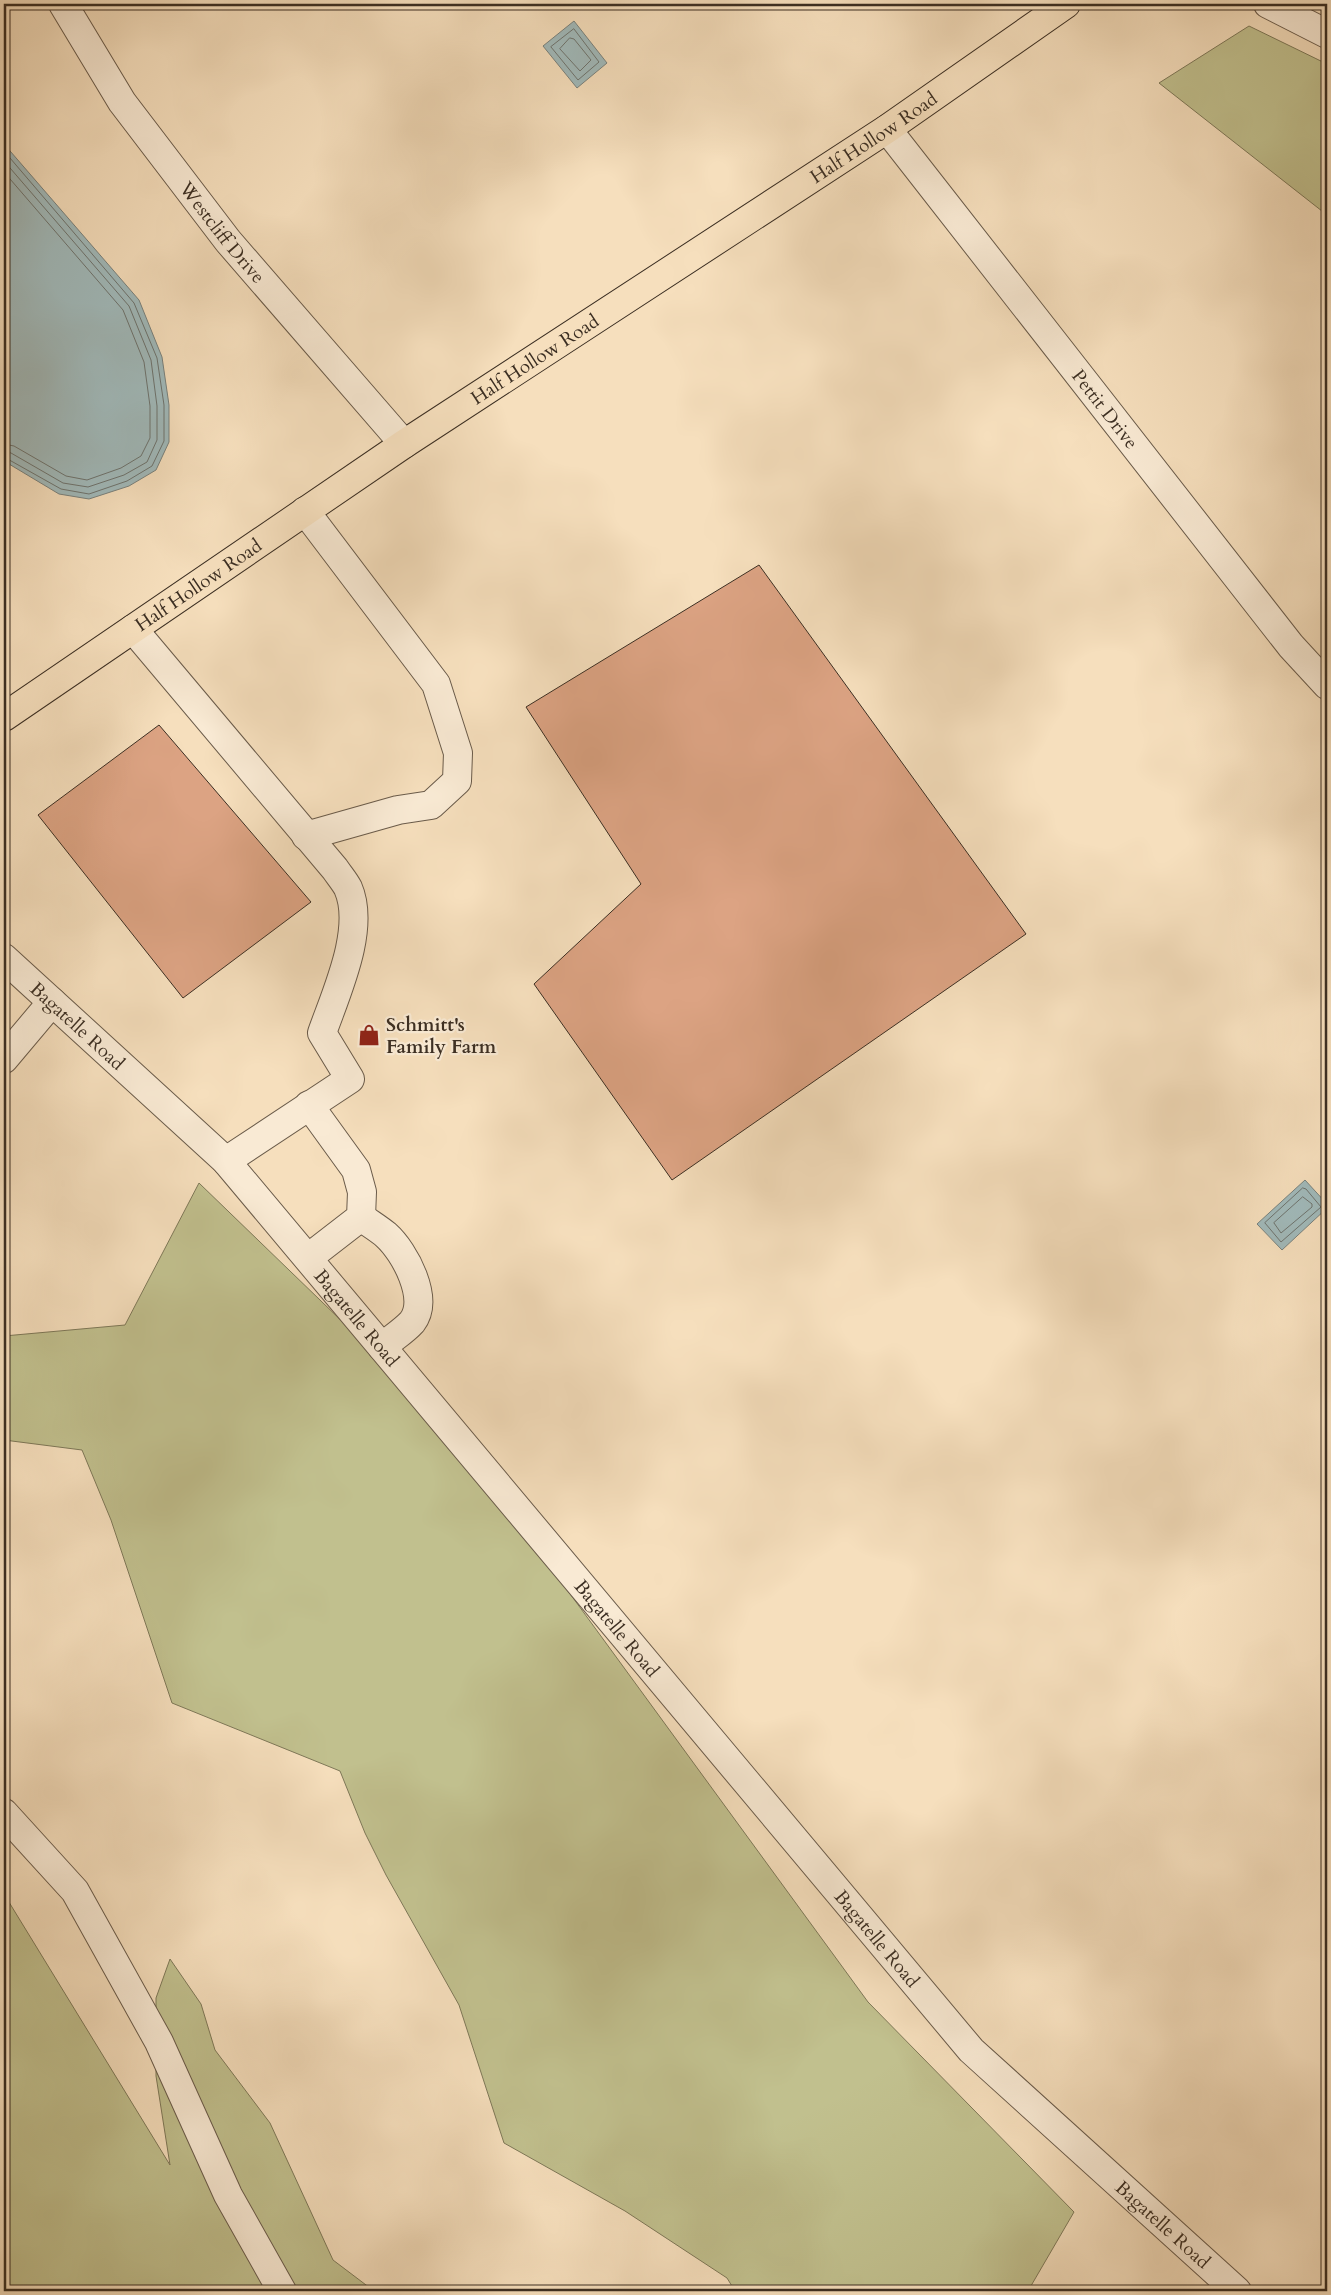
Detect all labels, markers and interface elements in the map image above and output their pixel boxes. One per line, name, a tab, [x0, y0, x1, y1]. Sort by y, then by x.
street label: Half Hollow Road	[805, 86, 943, 190]
street label: Westcliff Drive	[173, 176, 271, 289]
street label: Half Hollow Road	[466, 308, 604, 411]
street label: Pettit Drive	[1065, 364, 1144, 455]
street label: Half Hollow Road	[130, 533, 267, 638]
street label: Bagatelle Road	[24, 976, 130, 1076]
place label: Schmitt's Family Farm	[386, 1012, 497, 1060]
shop icon: Schmitt's Family Farm	[356, 1022, 382, 1048]
street label: Bagatelle Road	[308, 1264, 405, 1372]
street label: Bagatelle Road	[568, 1574, 665, 1683]
street label: Bagatelle Road	[828, 1885, 925, 1993]
street label: Bagatelle Road	[1109, 2175, 1216, 2275]

